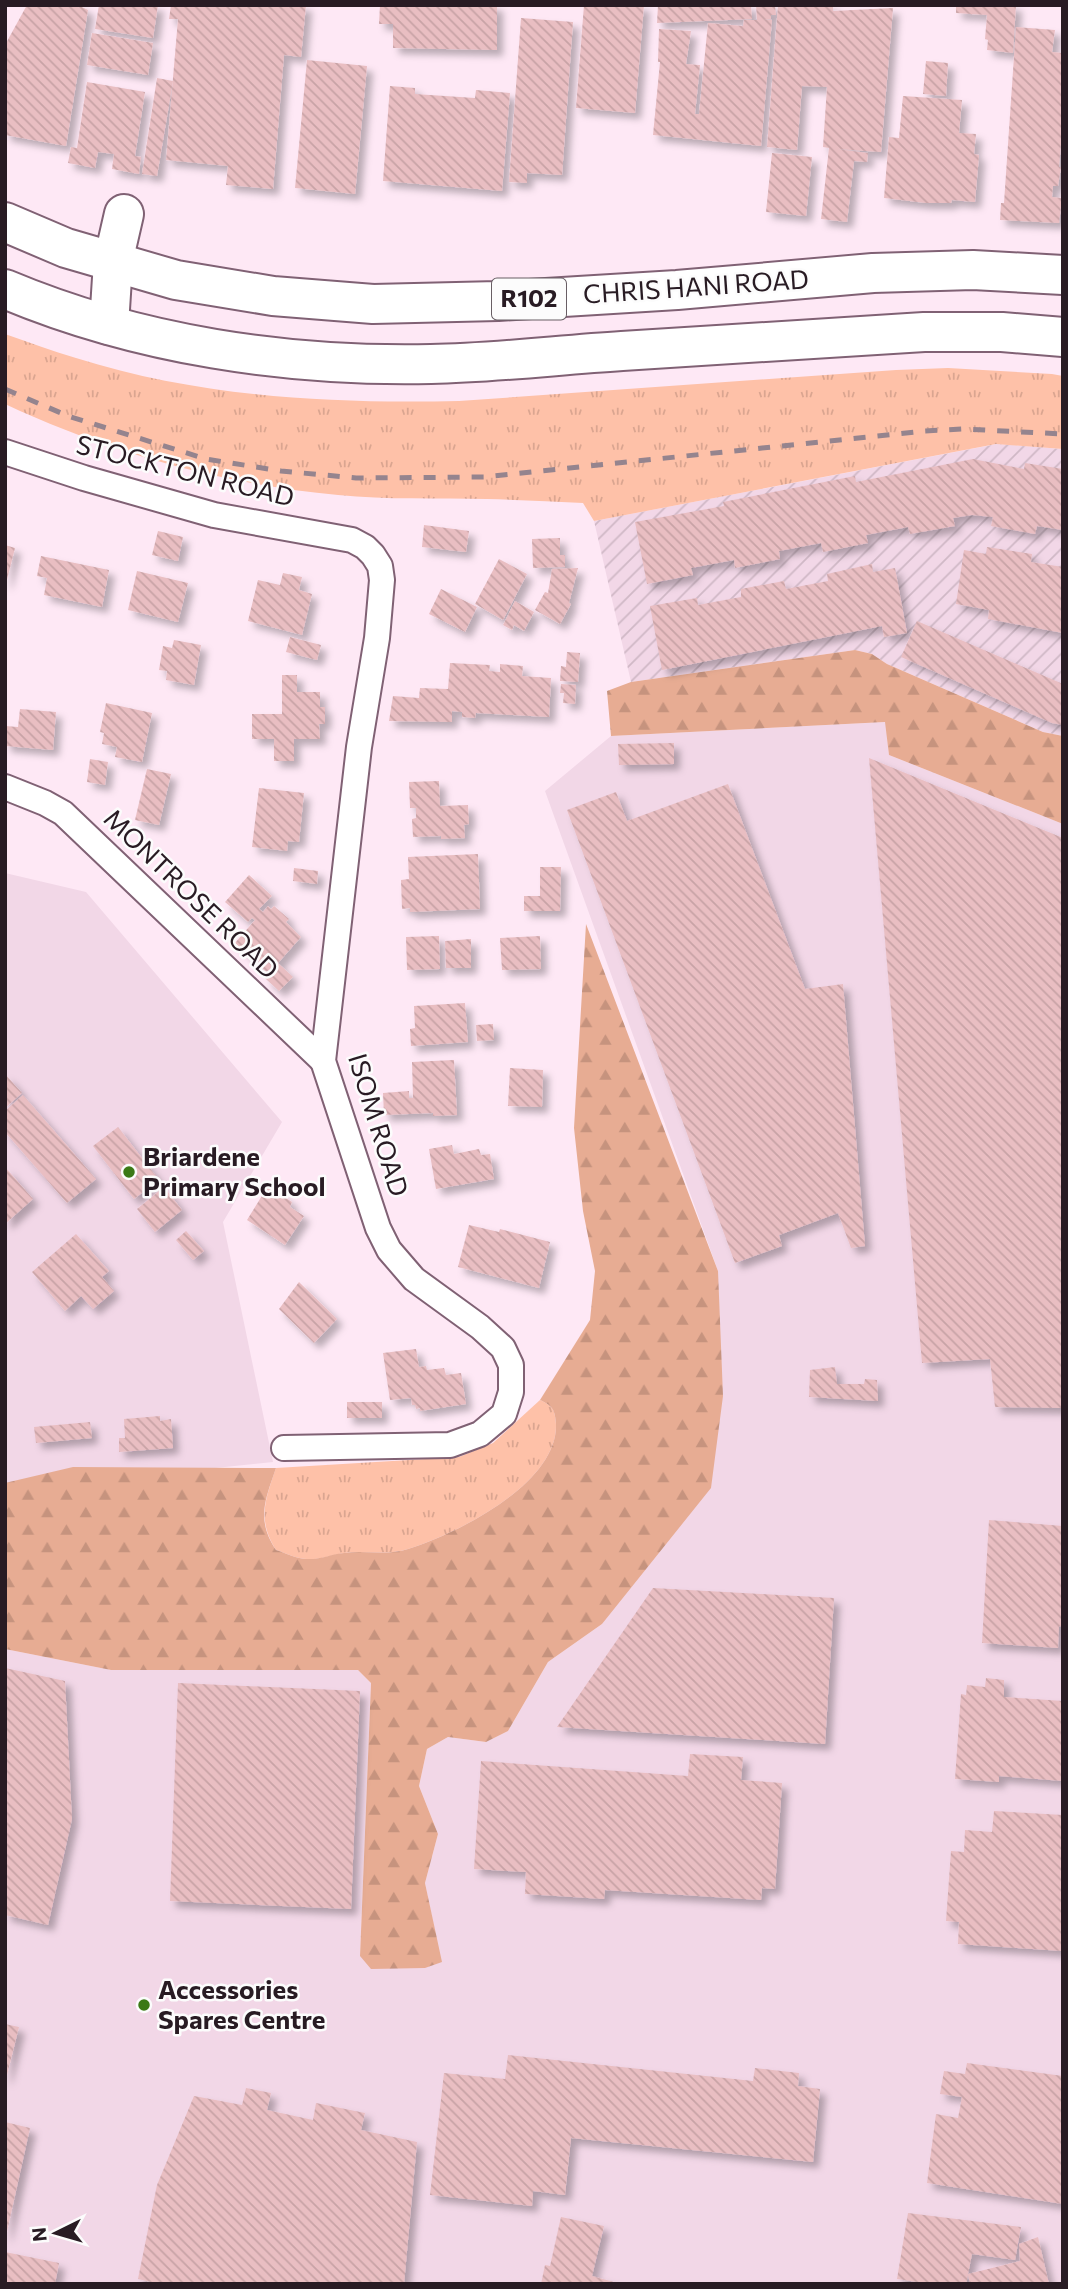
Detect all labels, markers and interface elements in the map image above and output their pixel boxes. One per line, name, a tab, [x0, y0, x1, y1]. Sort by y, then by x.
street label: CHRIS HANI ROAD	[582, 262, 810, 309]
road number: R102	[492, 278, 566, 320]
street label: STOCKTON ROAD	[73, 427, 298, 512]
street label: MONTROSE ROAD	[98, 802, 286, 984]
street label: ISOM ROAD	[343, 1049, 416, 1200]
place label: Briardene Primary School	[143, 1140, 326, 1201]
marker: Briardene Primary School	[121, 1164, 137, 1180]
place label: Accessories Spares Centre	[158, 1973, 325, 2034]
marker: Accessories Spares Centre	[136, 1997, 152, 2013]
north arrow	[21, 2198, 91, 2268]
text: N	[26, 2226, 51, 2243]

